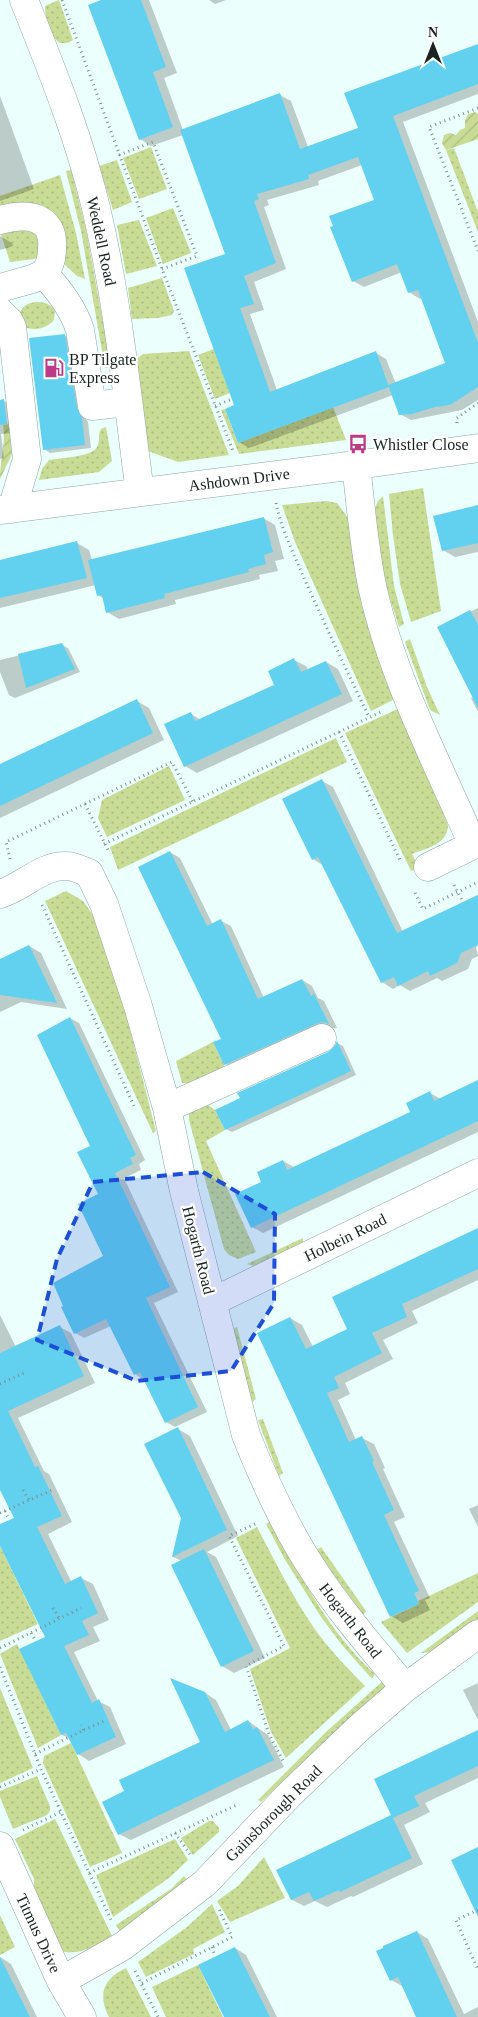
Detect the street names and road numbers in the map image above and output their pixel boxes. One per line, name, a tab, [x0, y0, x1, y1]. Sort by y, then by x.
street label: Weddell Road	[84, 195, 119, 287]
street label: Ashdown Drive	[188, 465, 291, 494]
street label: Hogarth Road	[178, 1204, 218, 1296]
street label: Holbein Road	[301, 1210, 389, 1265]
street label: Hogarth Road	[315, 1580, 385, 1662]
street label: Gainsborough Road	[222, 1762, 325, 1865]
street label: Titmus Drive	[13, 1891, 64, 1975]

